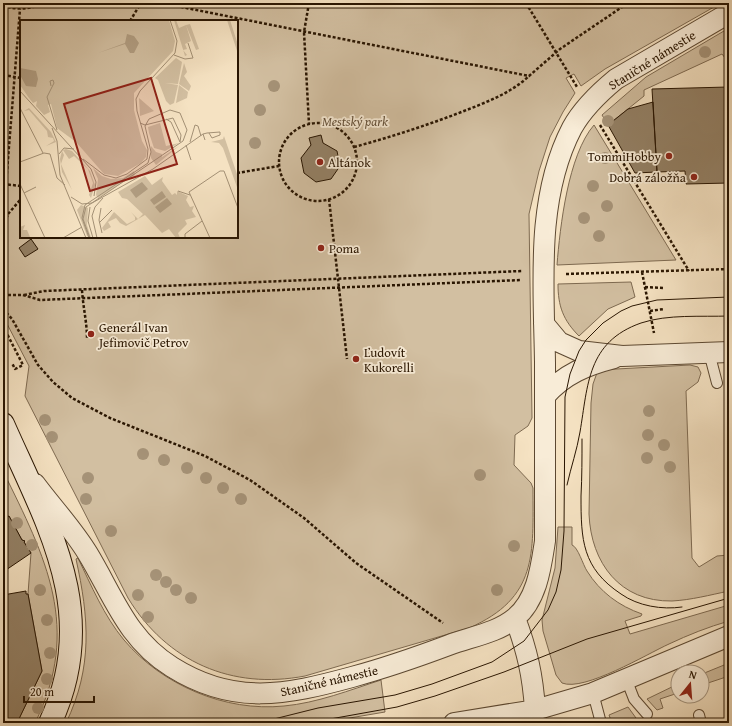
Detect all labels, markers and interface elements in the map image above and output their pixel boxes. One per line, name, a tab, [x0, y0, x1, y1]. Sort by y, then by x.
inset map	[20, 20, 238, 238]
street label: Staničné námestie	[605, 26, 699, 94]
park label: Mestský park	[322, 112, 388, 131]
place label: TommiHobby	[588, 147, 662, 166]
marker: TommiHobby	[664, 151, 674, 161]
place label: Altánok	[328, 153, 371, 172]
marker: Altánok	[315, 157, 325, 167]
place label: Dobrá záložňa	[609, 168, 687, 187]
marker: Dobrá záložňa	[689, 172, 699, 182]
place label: Poma	[329, 239, 360, 258]
marker: Poma	[316, 243, 326, 253]
place label: Generál Ivan Jefimovič Petrov	[97, 318, 189, 352]
marker: Generál Ivan Jefimovič Petrov	[86, 329, 96, 339]
place label: Ľudovít Kukorelli	[364, 343, 414, 377]
marker: Ľudovít Kukorelli	[351, 354, 361, 364]
street label: Staničné námestie	[278, 661, 380, 701]
north arrow	[670, 664, 710, 704]
text: N	[687, 666, 699, 683]
scale bar	[24, 678, 94, 704]
text: 20 m	[30, 683, 54, 700]

